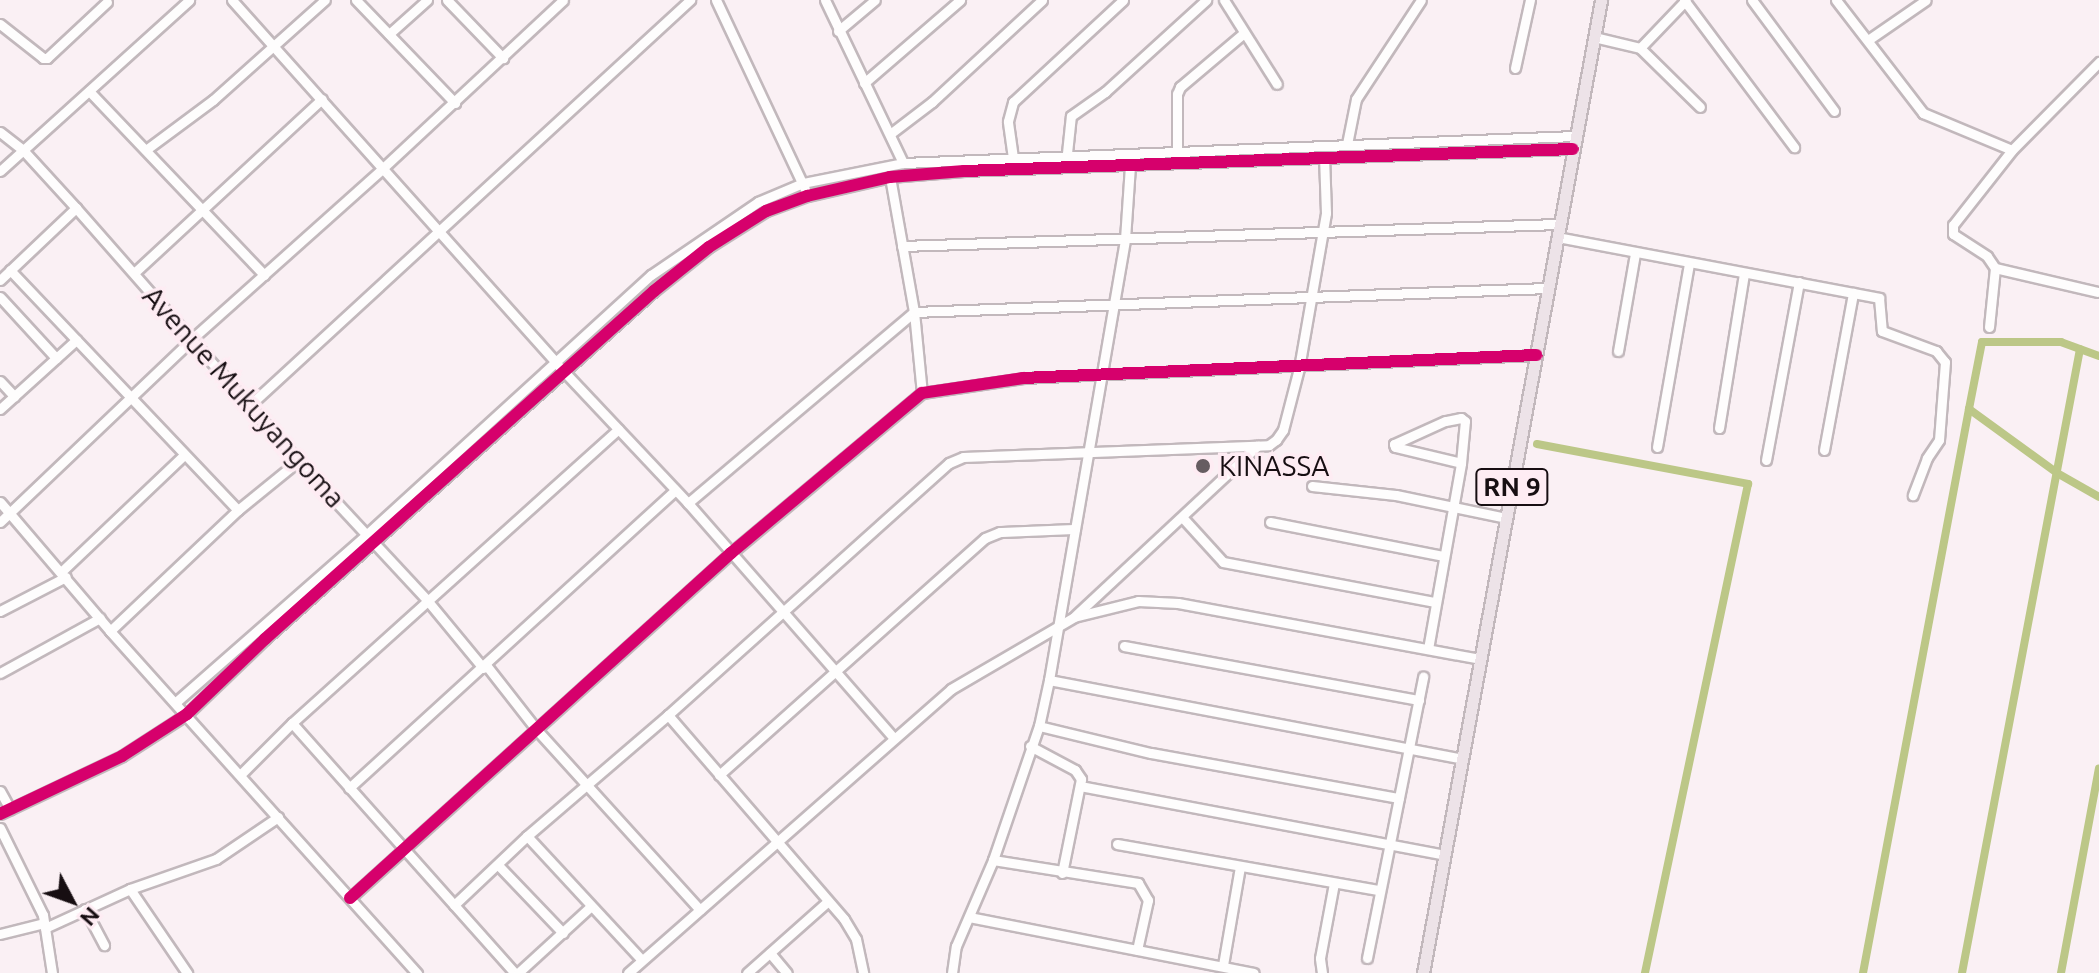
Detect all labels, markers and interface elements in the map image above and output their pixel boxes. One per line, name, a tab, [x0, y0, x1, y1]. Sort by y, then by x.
street label: Avenue Mukuyangoma	[136, 279, 352, 515]
place label: KINASSA	[1219, 449, 1329, 483]
marker: KINASSA	[1194, 457, 1212, 475]
road number: RN 9	[1474, 465, 1550, 509]
north arrow	[32, 861, 112, 941]
text: N	[76, 903, 105, 931]

